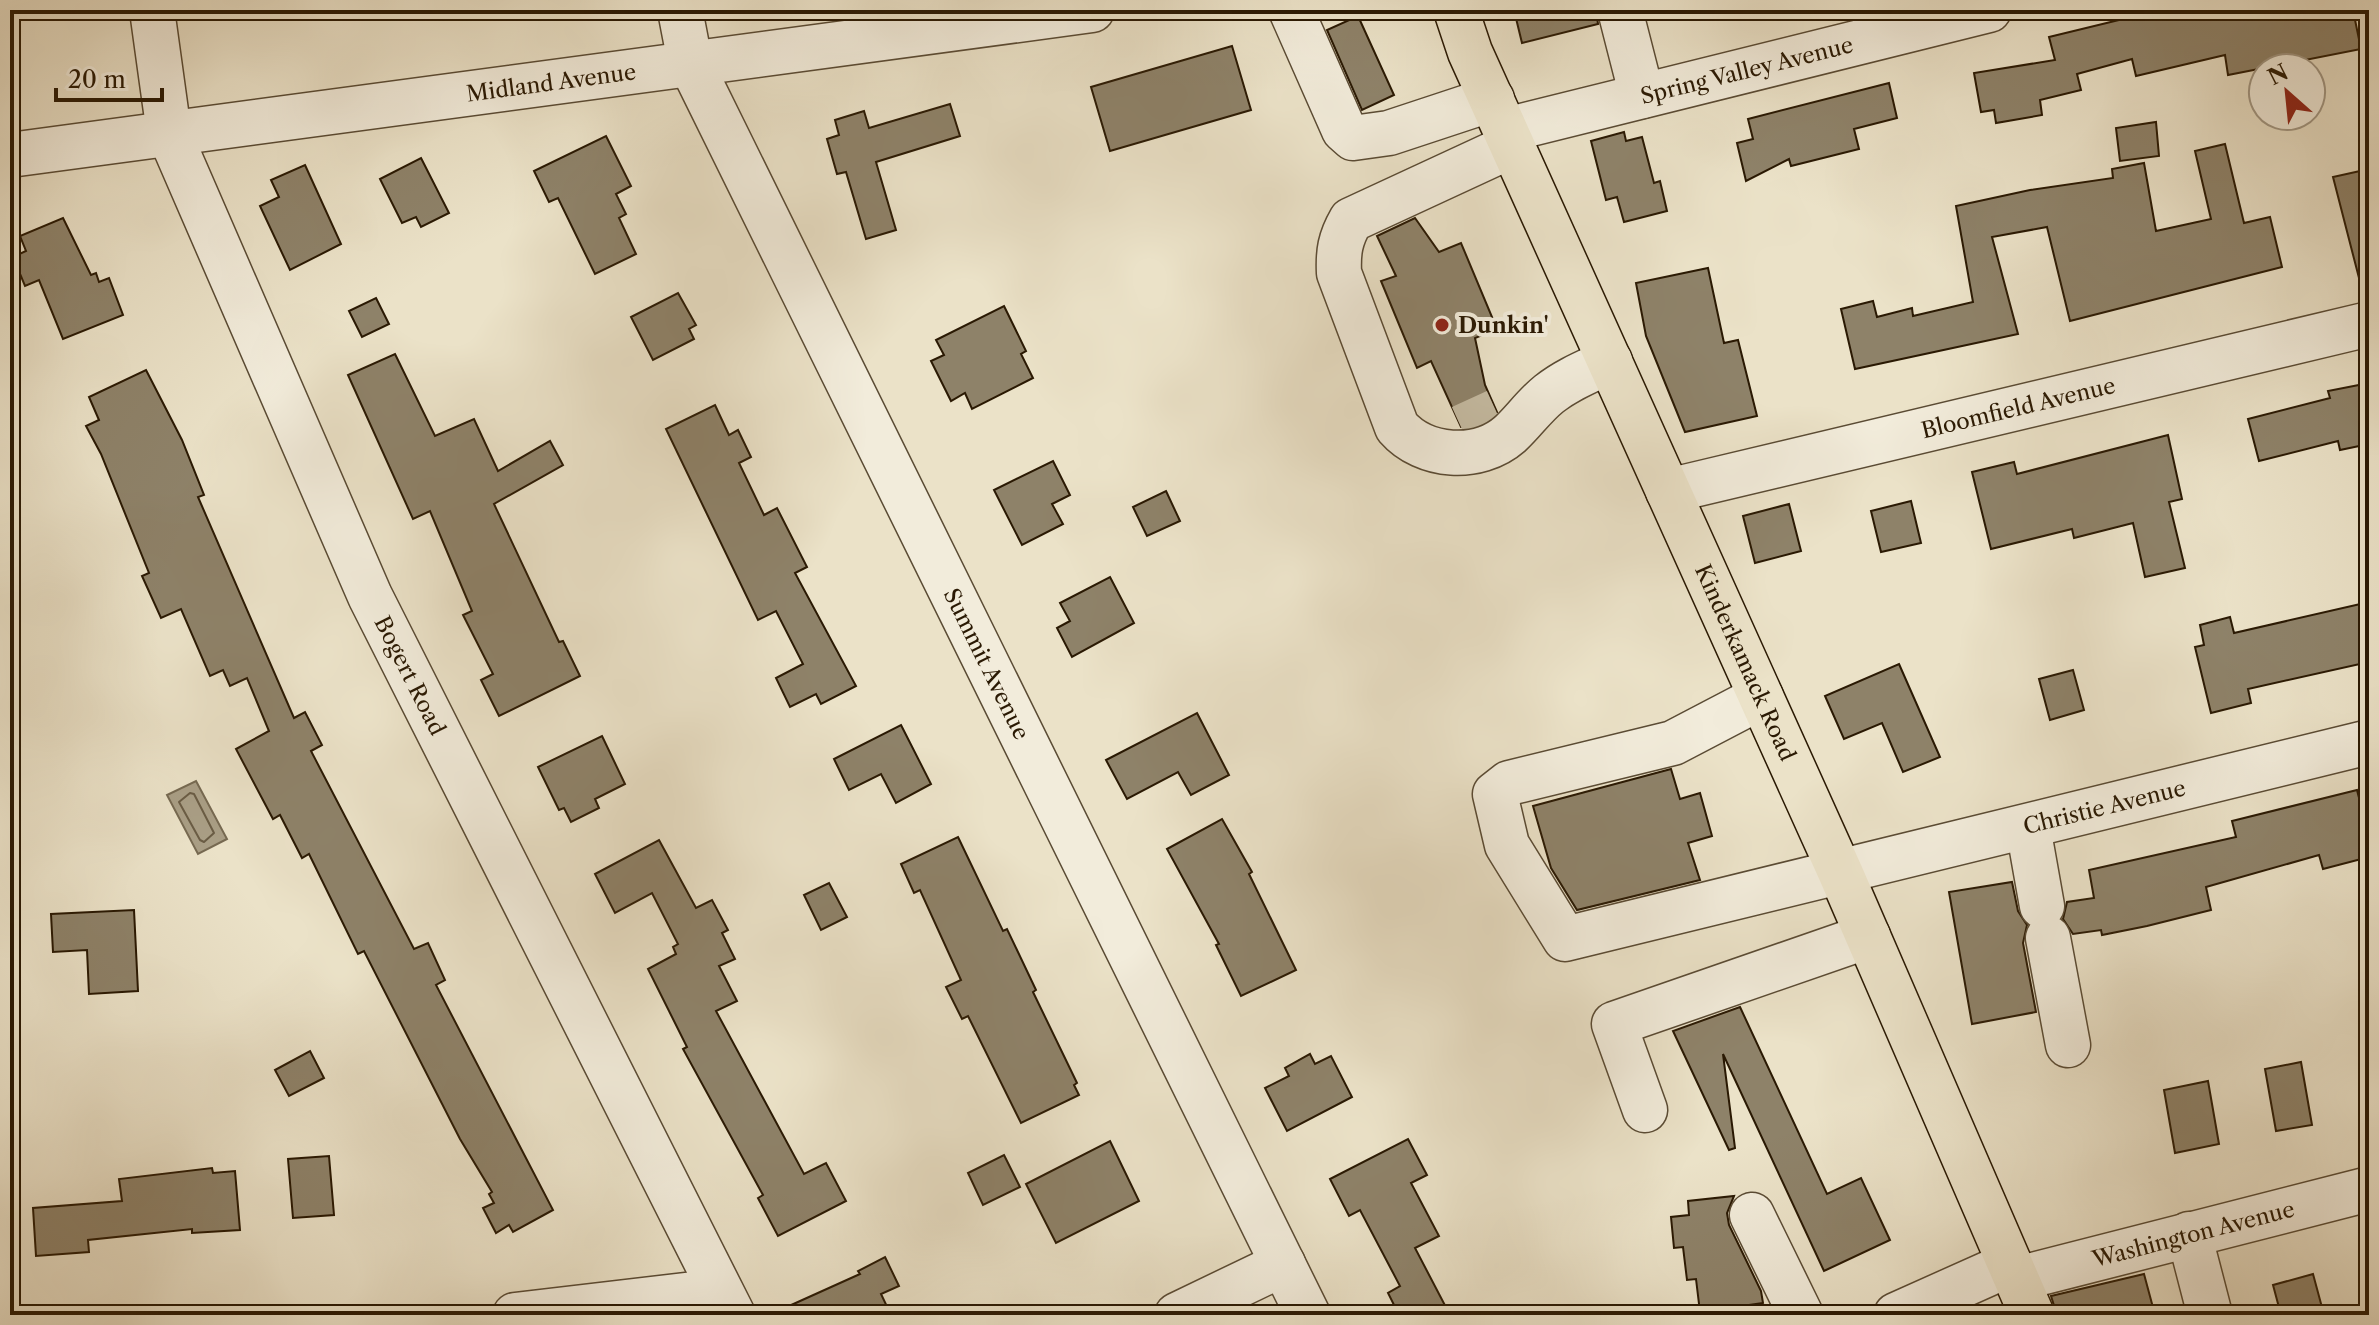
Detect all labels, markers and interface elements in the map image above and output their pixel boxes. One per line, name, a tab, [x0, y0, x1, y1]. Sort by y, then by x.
street label: Spring Valley Avenue	[1638, 31, 1856, 110]
scale bar	[56, 52, 162, 102]
north arrow	[2247, 52, 2327, 132]
street label: Midland Avenue	[465, 58, 638, 108]
text: N	[2263, 58, 2293, 91]
text: 20 m	[68, 65, 126, 94]
place label: Dunkin'	[1458, 312, 1549, 339]
marker: Dunkin'	[1433, 316, 1451, 334]
street label: Bloomfield Avenue	[1919, 372, 2118, 444]
street label: Kinderkamack Road	[1689, 560, 1801, 765]
street label: Summit Avenue	[938, 584, 1035, 744]
street label: Bogert Road	[368, 612, 451, 740]
street label: Christie Avenue	[2020, 774, 2188, 840]
street label: Washington Avenue	[2089, 1196, 2297, 1273]

